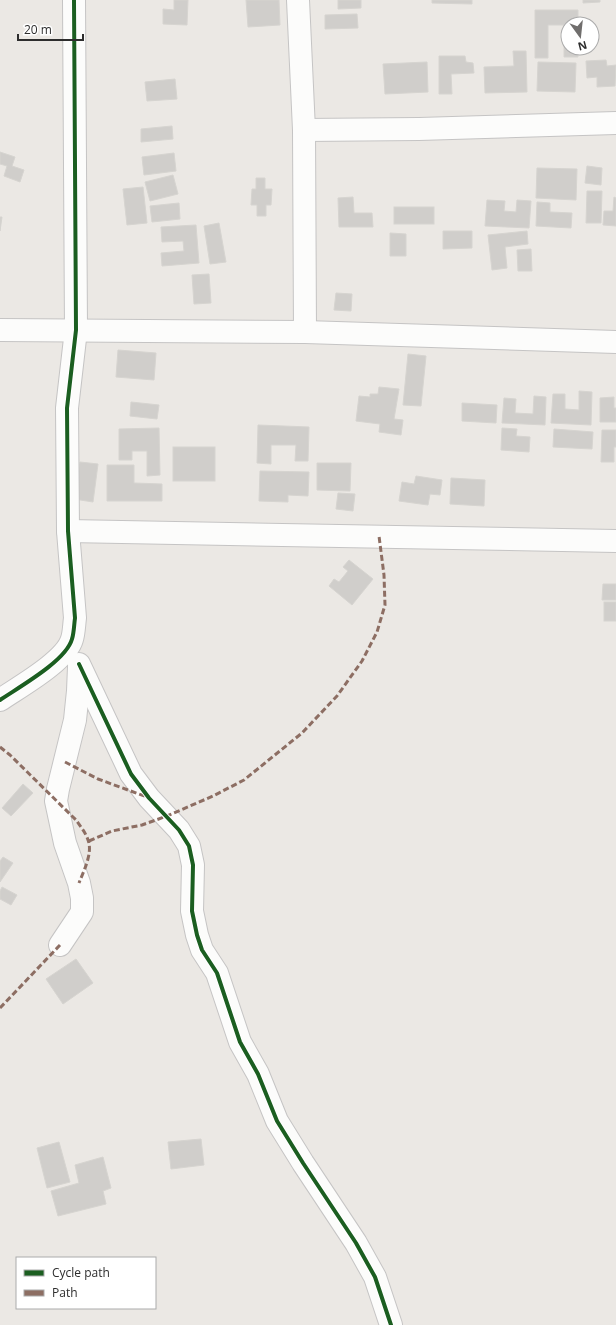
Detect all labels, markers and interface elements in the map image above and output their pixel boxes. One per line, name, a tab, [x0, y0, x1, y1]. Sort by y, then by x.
scale bar	[18, 16, 83, 42]
north arrow	[560, 16, 600, 56]
text: 20 m	[24, 21, 52, 38]
text: N	[576, 38, 589, 55]
legend	[16, 1257, 156, 1309]
text: Cycle path	[52, 1264, 110, 1281]
text: Path	[52, 1284, 78, 1301]

